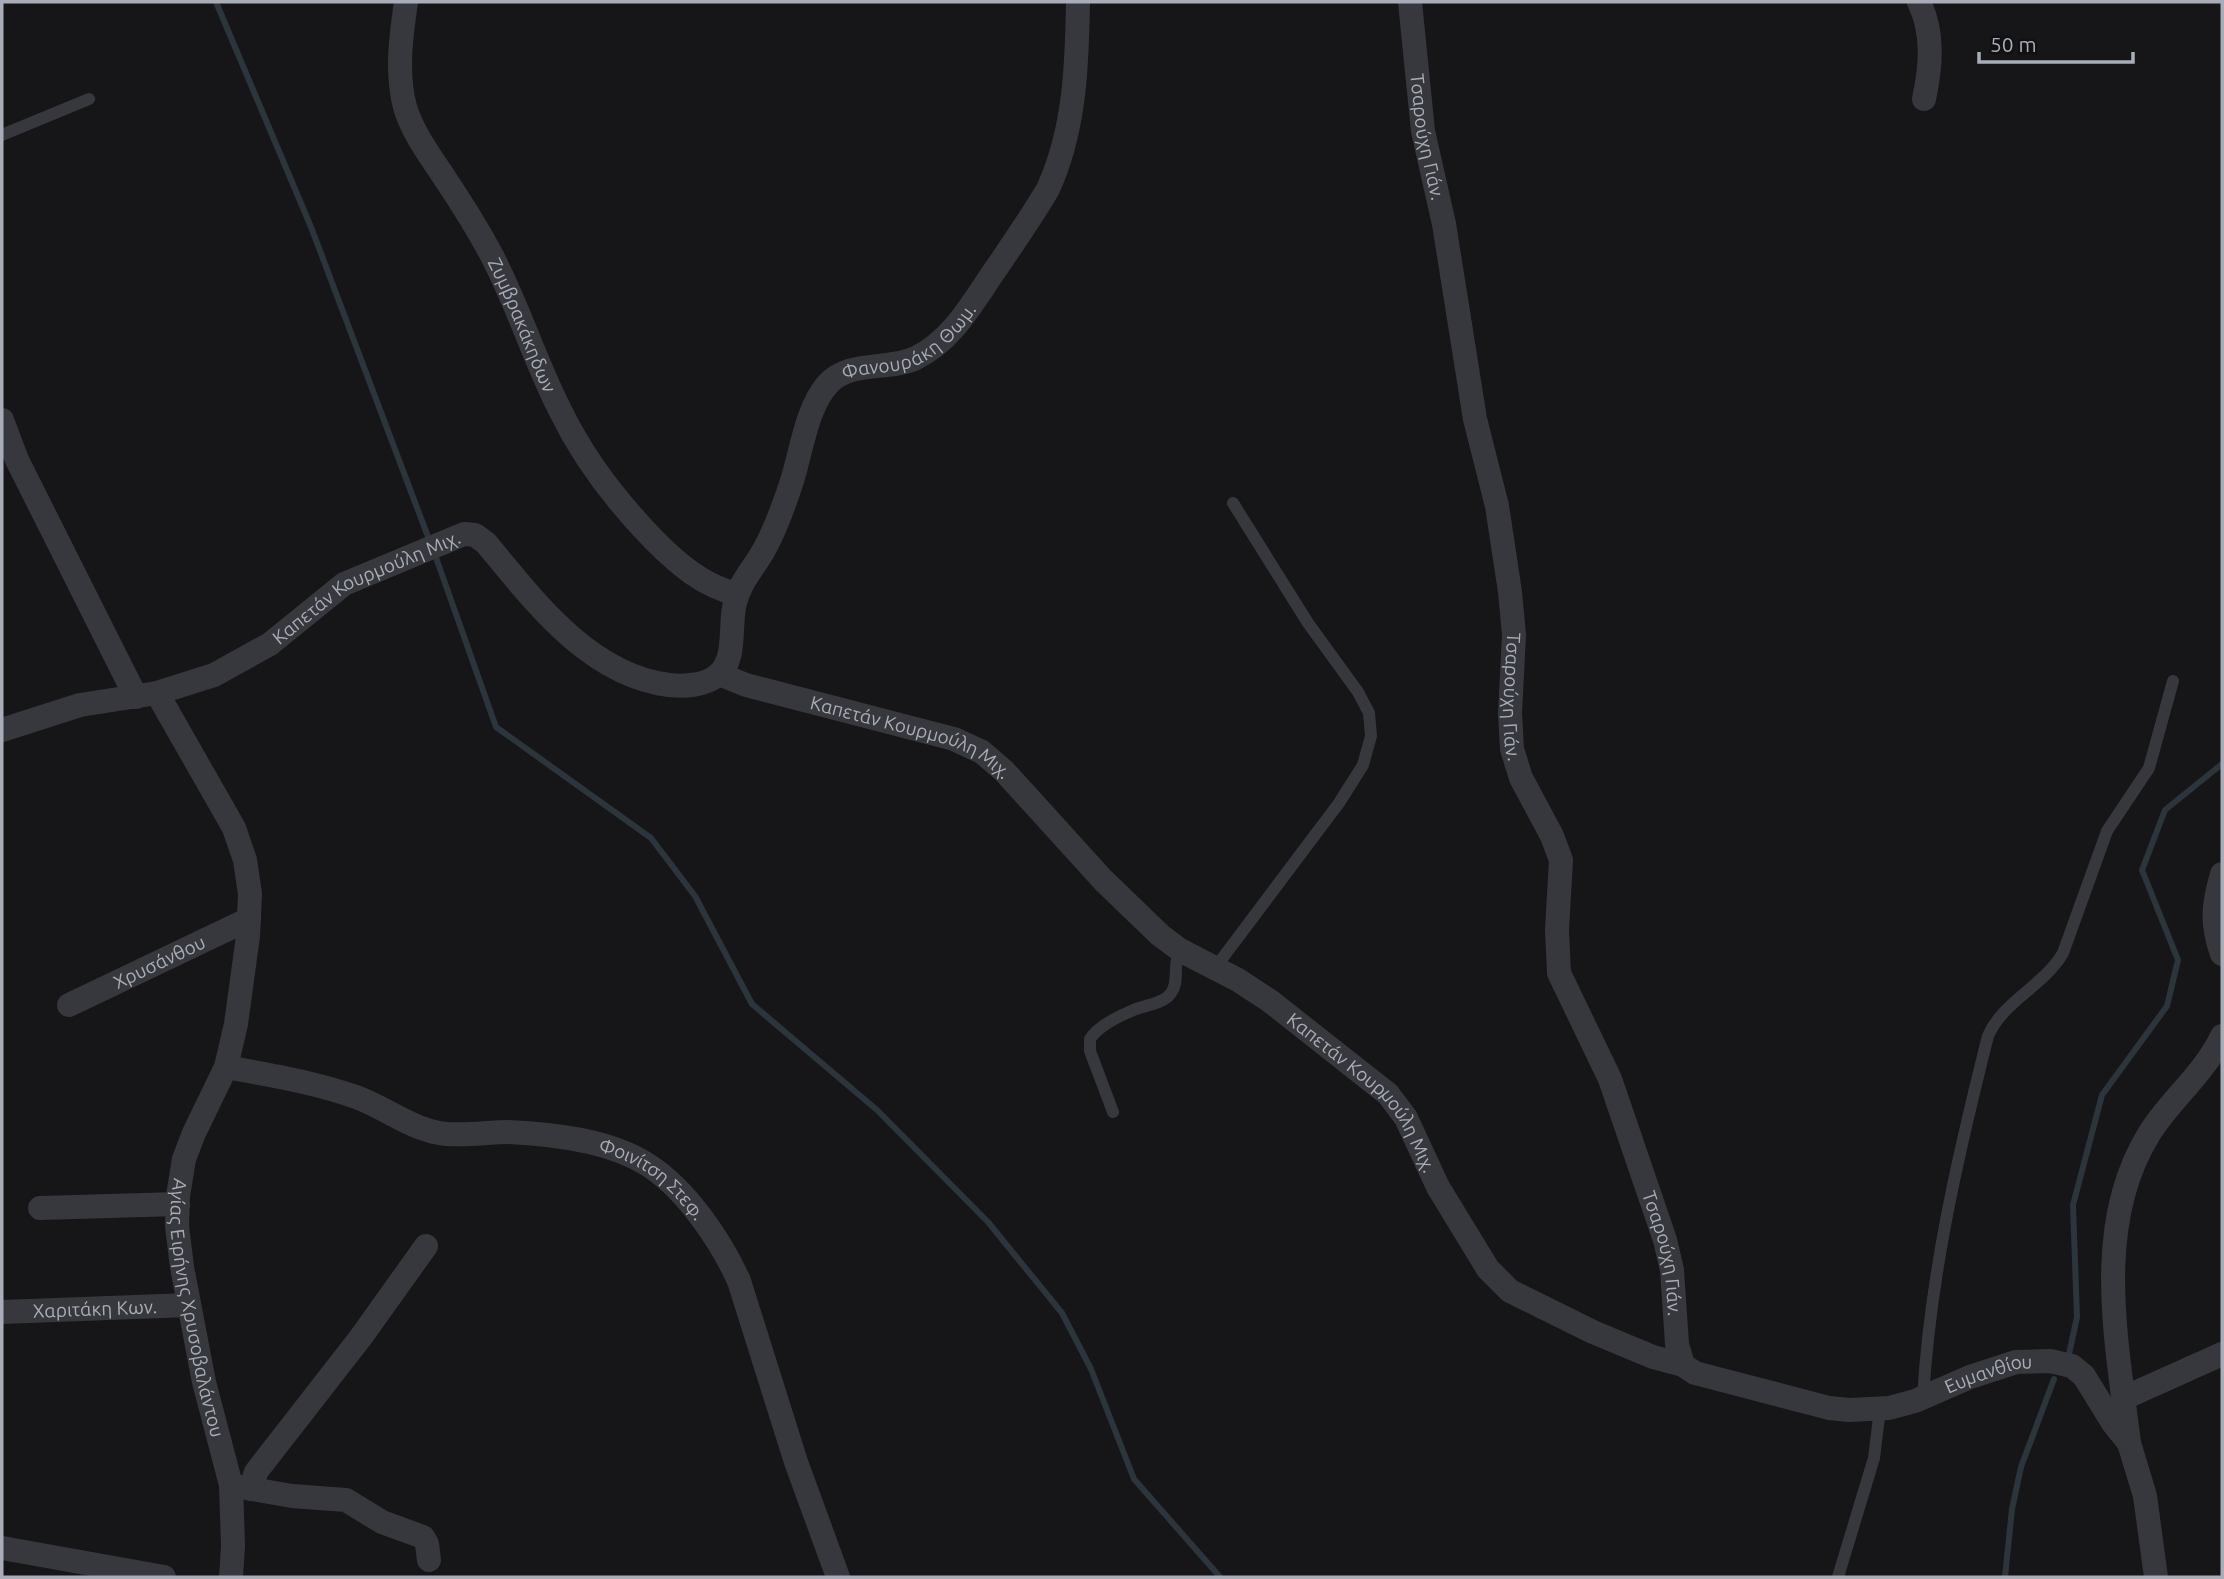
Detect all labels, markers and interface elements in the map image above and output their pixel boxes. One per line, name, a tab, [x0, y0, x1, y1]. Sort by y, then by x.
scale bar	[1979, 21, 2133, 65]
text: 50 m	[1990, 32, 2037, 56]
street label: Τσαρούχη Γιάν.	[1406, 72, 1449, 202]
street label: Ζυμβρακάκηδων	[484, 254, 561, 396]
street label: Φανουράκη Θωμ.	[839, 299, 980, 384]
street label: Καπετάν Κουρμούλη Μιχ.	[268, 526, 464, 649]
street label: Τσαρούχη Γιάν.	[1499, 632, 1526, 763]
street label: Καπετάν Κουρμούλη Μιχ.	[808, 691, 1016, 783]
street label: Χρυσάνθου	[110, 931, 209, 993]
street label: Καπετάν Κουρμούλη Μιχ.	[1283, 1008, 1441, 1176]
street label: Φοινίτση Στεφ.	[596, 1134, 710, 1224]
street label: Αγίας Ειρήνης Χρυσοβαλάντου	[166, 1177, 229, 1439]
street label: Τσαρούχη Γιάν.	[1638, 1188, 1686, 1317]
street label: Χαριτάκη Κων.	[32, 1295, 157, 1322]
street label: Ευμανθίου	[1941, 1350, 2032, 1398]

